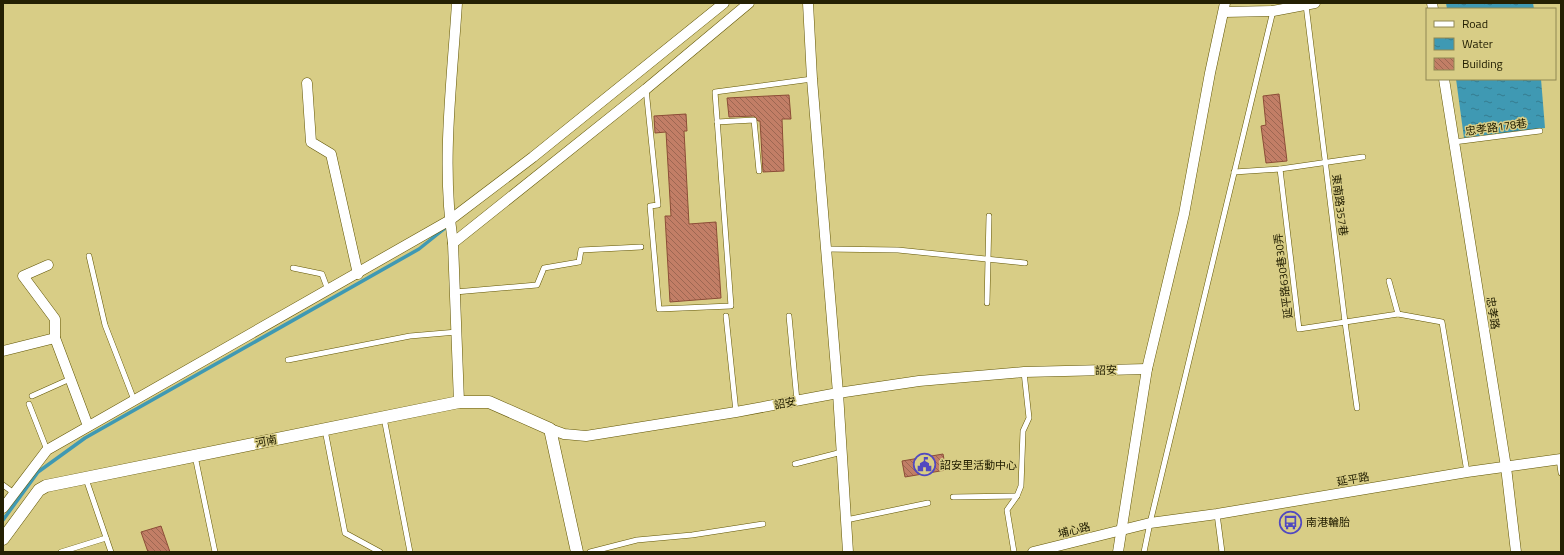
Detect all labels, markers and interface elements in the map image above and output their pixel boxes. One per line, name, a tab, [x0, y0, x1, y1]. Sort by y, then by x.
legend	[1426, 8, 1556, 80]
text: Road	[1462, 14, 1488, 33]
text: Water	[1462, 34, 1493, 53]
text: Building	[1462, 54, 1503, 73]
street label: 忠孝路178巷	[1464, 115, 1528, 139]
street label: 東南路357巷	[1328, 173, 1352, 237]
street label: 延平路630巷30弄	[1270, 232, 1296, 320]
street label: 忠孝路	[1483, 295, 1503, 331]
street label: 詔安	[1095, 362, 1117, 378]
street label: 詔安	[773, 393, 797, 413]
street label: 河南	[254, 431, 278, 451]
public building icon: 詔安里活動中心	[911, 452, 937, 478]
place label: 詔安里活動中心	[940, 457, 1017, 473]
street label: 延平路	[1335, 468, 1371, 490]
bus stop icon: 南港輪胎	[1277, 509, 1303, 535]
place label: 南港輪胎	[1306, 514, 1350, 530]
street label: 埔心路	[1056, 518, 1092, 542]

